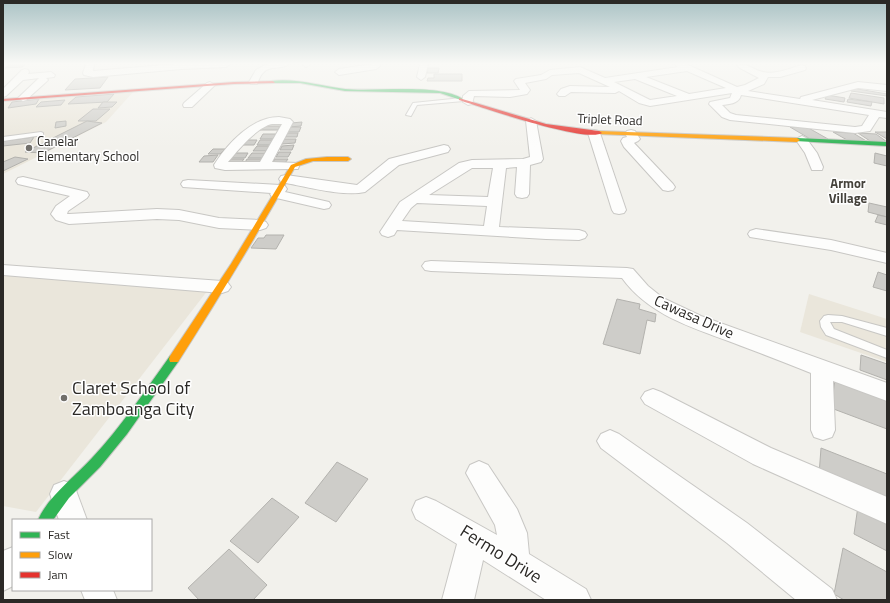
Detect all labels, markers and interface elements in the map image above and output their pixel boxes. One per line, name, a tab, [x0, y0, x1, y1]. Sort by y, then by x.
street label: Triplet Road	[577, 108, 643, 130]
place label: Canelar Elementary School	[37, 131, 139, 166]
marker: Canelar Elementary School	[24, 143, 34, 153]
district label: Armor Village	[829, 173, 868, 208]
street label: Cawasa Drive	[651, 289, 738, 344]
place label: Claret School of Zamboanga City	[72, 374, 195, 422]
marker: Claret School of Zamboanga City	[59, 393, 69, 403]
street label: Fermo Drive	[455, 518, 548, 589]
legend	[12, 519, 152, 591]
text: Fast	[48, 525, 71, 544]
text: Slow	[48, 545, 73, 564]
text: Jam	[48, 565, 68, 584]

